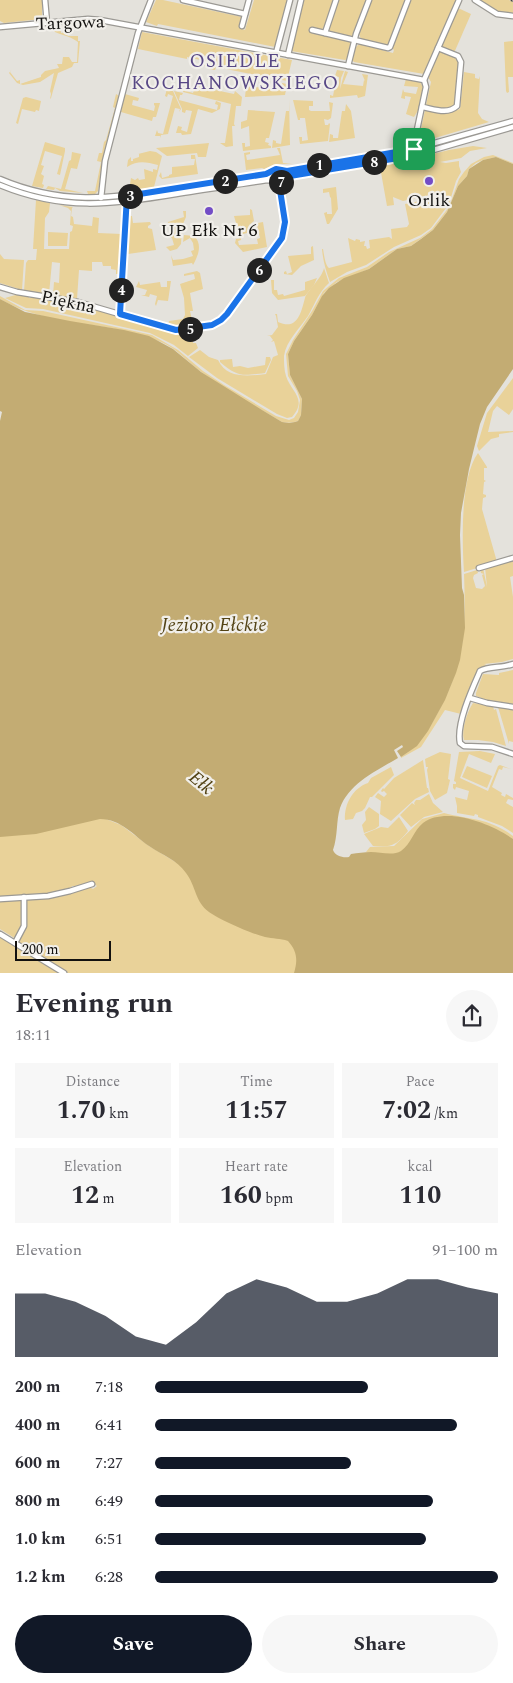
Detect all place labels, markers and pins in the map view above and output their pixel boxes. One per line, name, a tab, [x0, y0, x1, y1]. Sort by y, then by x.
pin	[393, 128, 435, 170]
pin: 8	[362, 150, 386, 174]
pin: 1	[306, 152, 332, 178]
pin: 2	[212, 168, 238, 194]
pin: 7	[268, 170, 294, 194]
marker: Orlik	[423, 175, 435, 187]
pin: 3	[118, 184, 142, 208]
place label: Orlik	[408, 187, 450, 214]
marker: UP Ełk Nr 6	[203, 205, 215, 217]
place label: UP Ełk Nr 6	[160, 217, 258, 244]
pin: 6	[246, 258, 272, 282]
pin: 4	[108, 278, 134, 302]
pin: 5	[178, 316, 202, 342]

